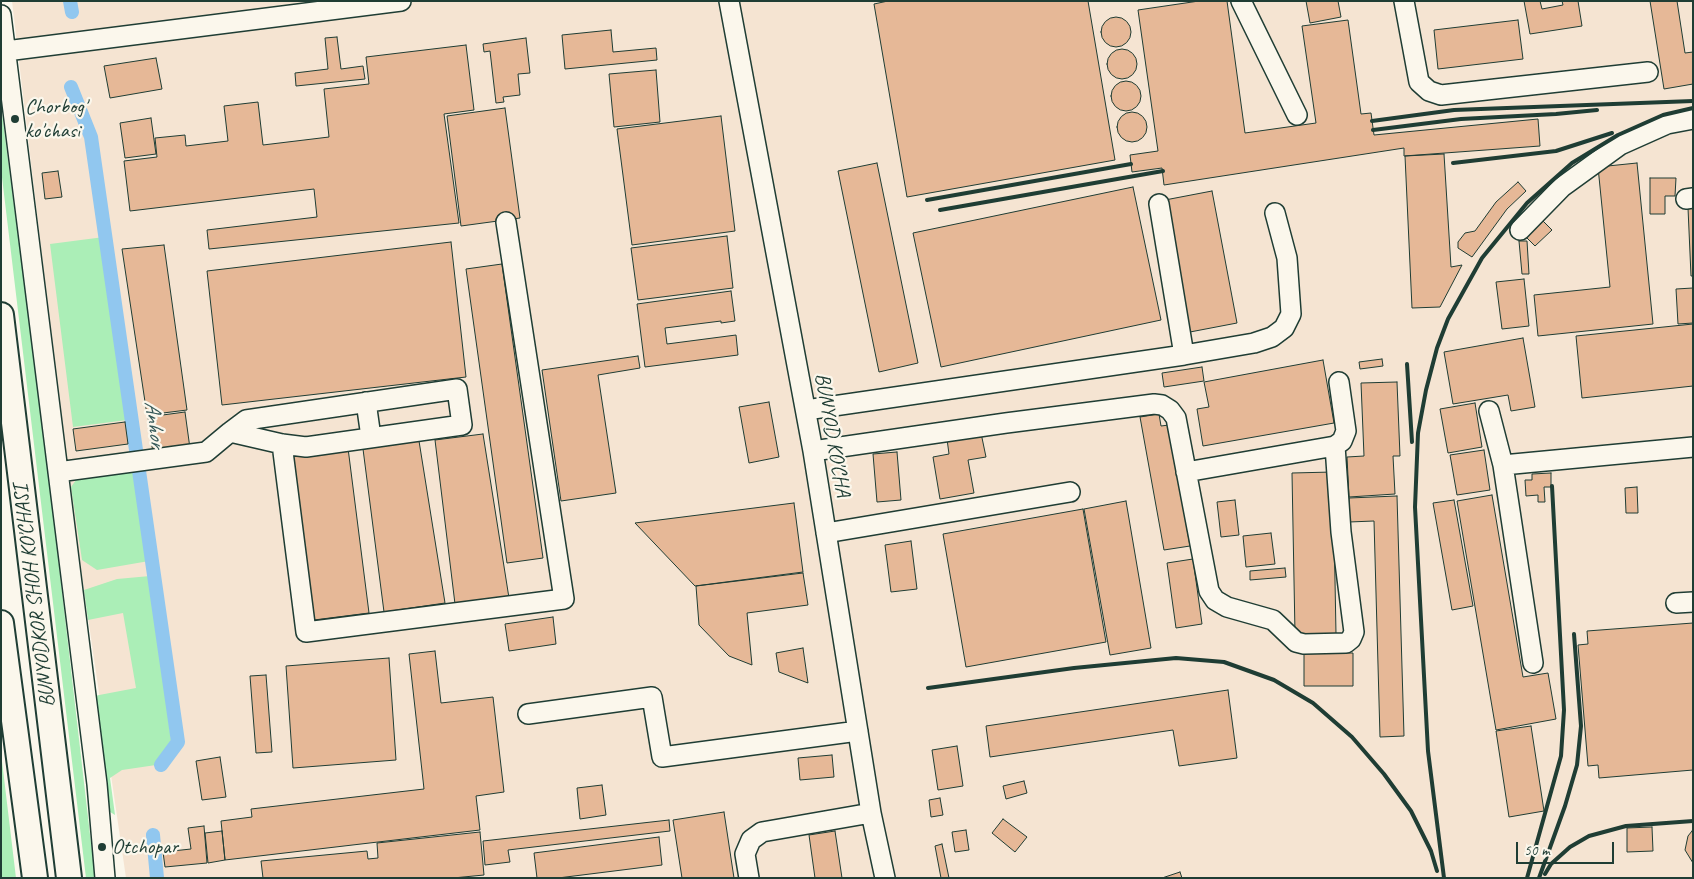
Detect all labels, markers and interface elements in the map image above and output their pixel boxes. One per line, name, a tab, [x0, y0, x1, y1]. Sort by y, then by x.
place label: Chorbog' ko'chasi	[25, 94, 86, 144]
marker: Chorbog' ko'chasi	[9, 113, 21, 125]
street label: BUNYOD KO'CHA	[809, 371, 855, 499]
water label: Anhor	[138, 399, 170, 449]
street label: BUNYODKOR SHOH KO'CHASI	[9, 483, 61, 709]
scale bar	[1519, 832, 1616, 864]
place label: Otchopar	[112, 834, 178, 860]
marker: Otchopar	[96, 841, 108, 853]
text: 50 m	[1524, 841, 1550, 860]

